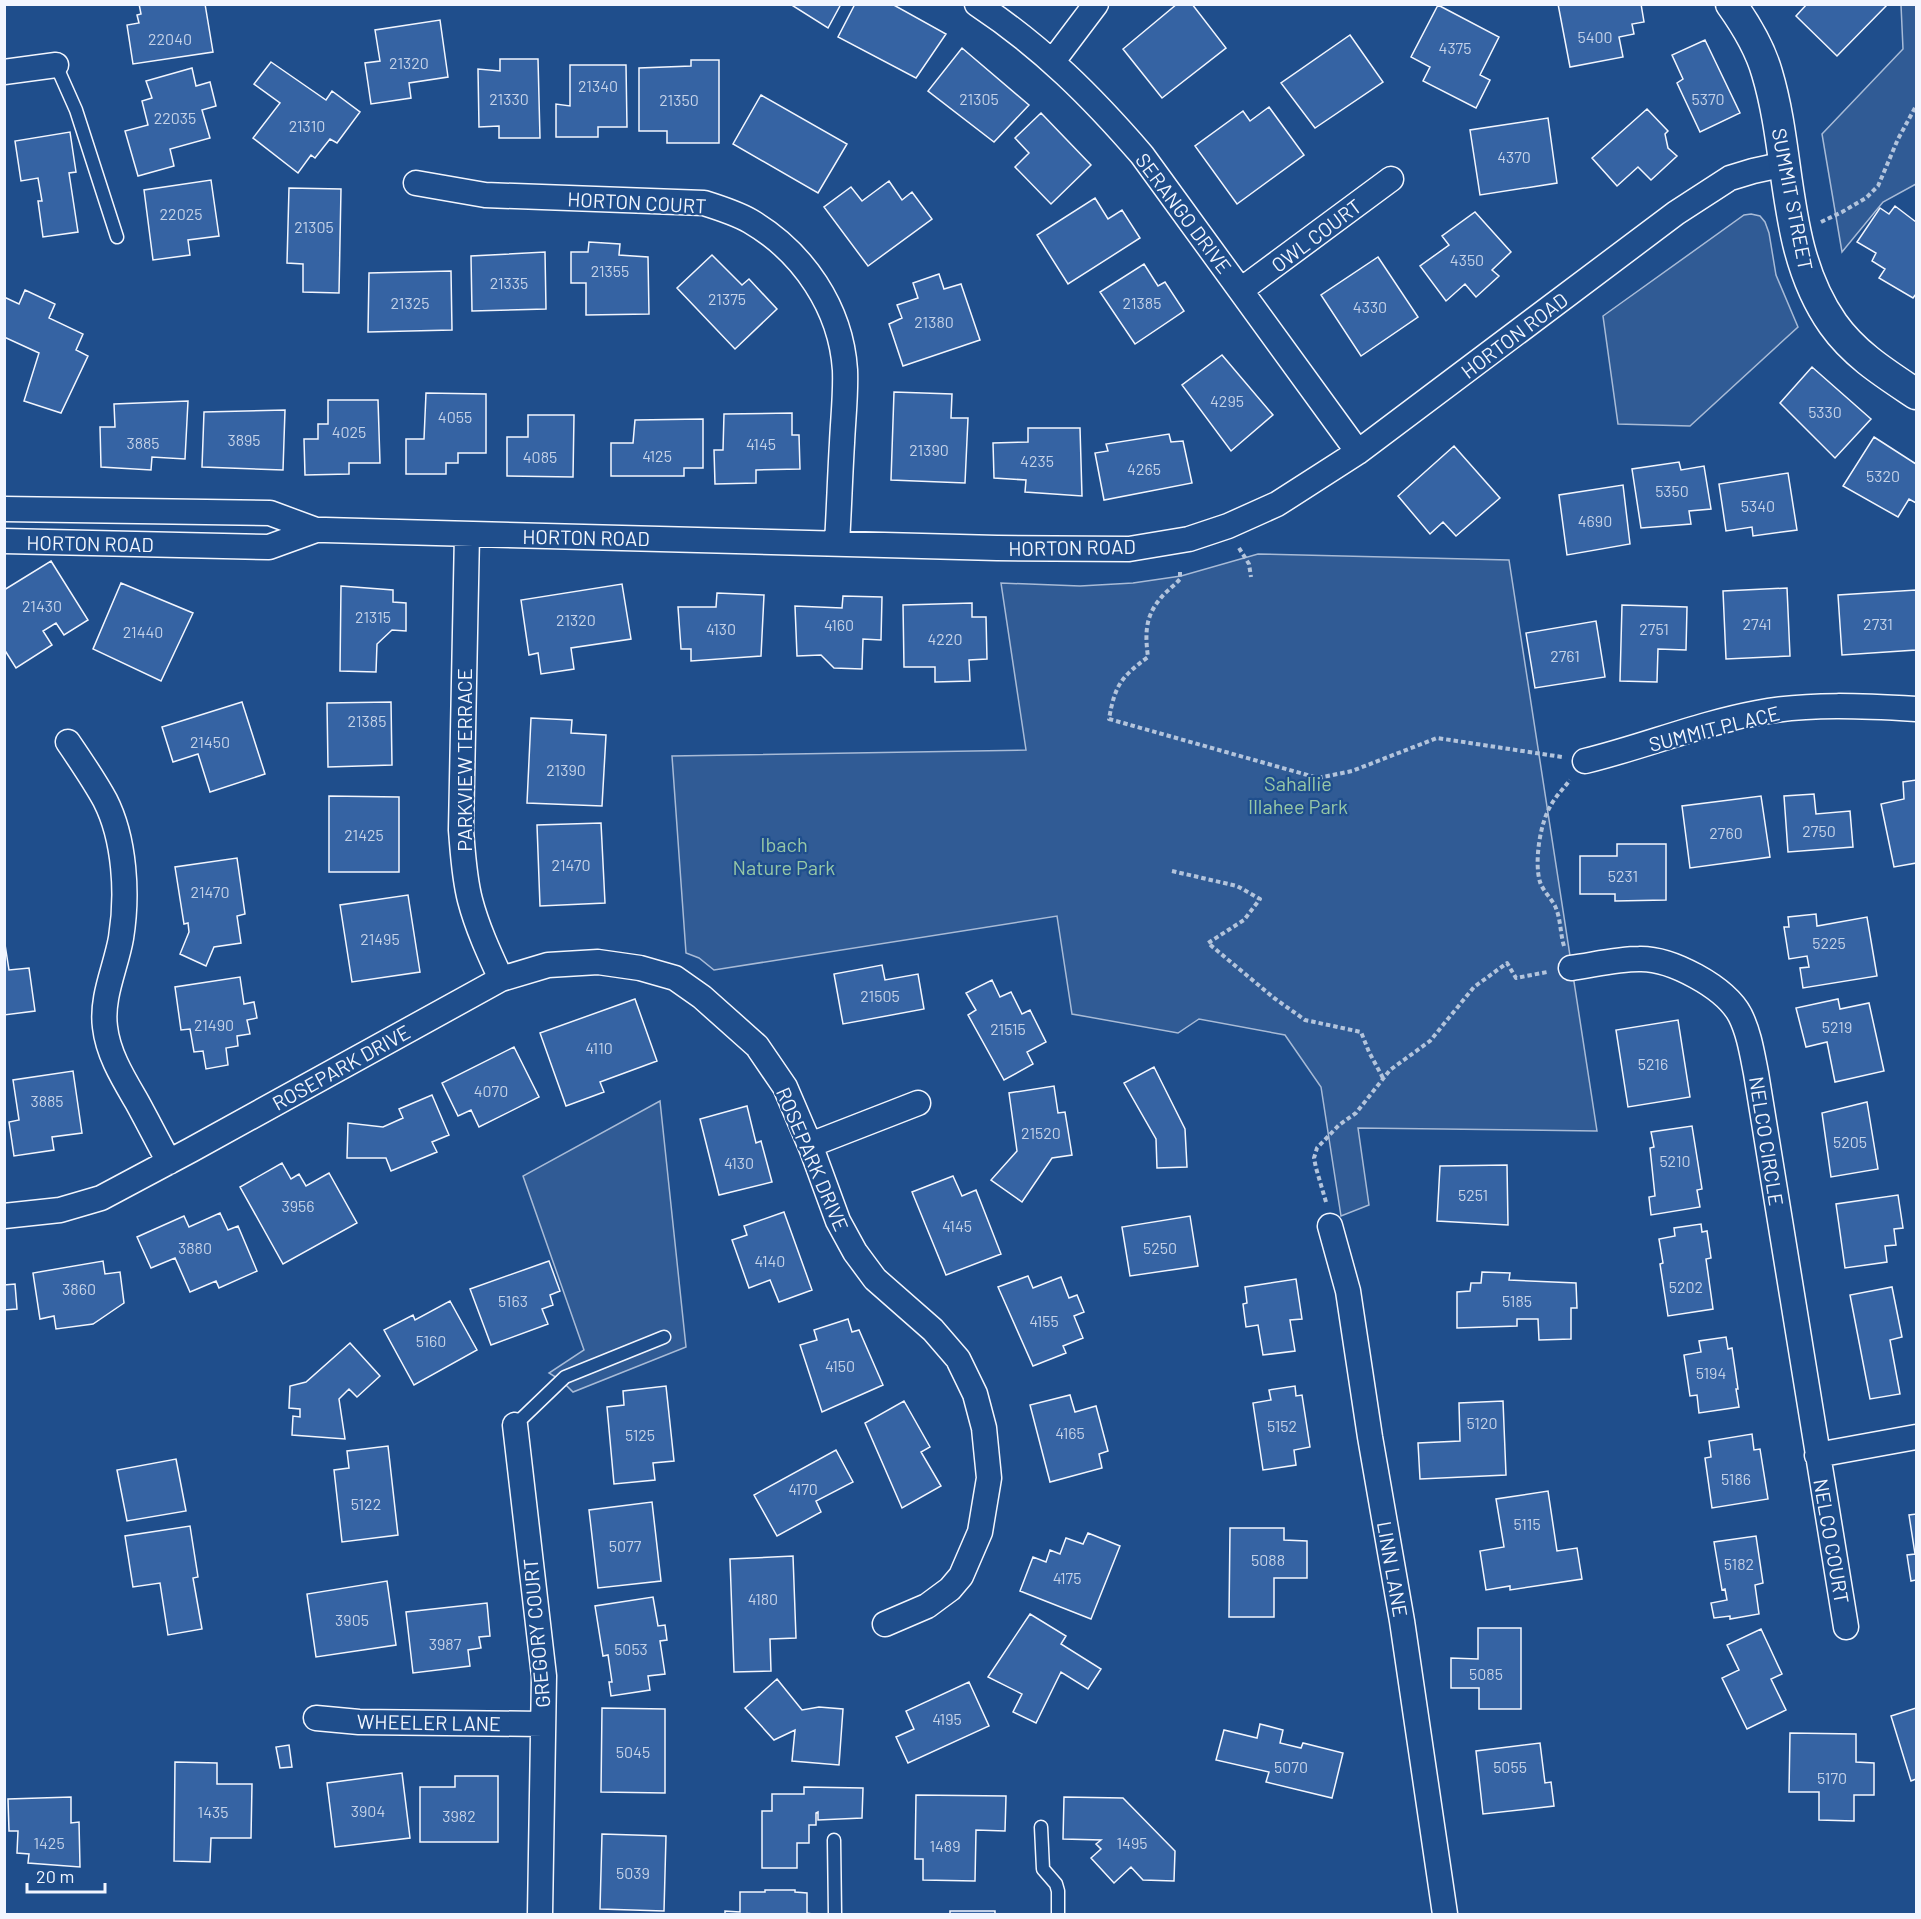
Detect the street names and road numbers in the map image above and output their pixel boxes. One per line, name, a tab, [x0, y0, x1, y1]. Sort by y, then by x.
street label: SUMMIT STREET	[1767, 126, 1819, 272]
street label: SERANGO DRIVE	[1131, 148, 1237, 278]
street label: HORTON COURT	[567, 186, 707, 218]
street label: OWL COURT	[1266, 193, 1366, 277]
street label: HORTON ROAD	[1456, 287, 1572, 383]
street label: HORTON ROAD	[522, 524, 650, 550]
street label: HORTON ROAD	[26, 530, 154, 556]
street label: HORTON ROAD	[1008, 534, 1136, 560]
street label: PARKVIEW TERRACE	[452, 668, 476, 852]
street label: SUMMIT PLACE	[1646, 700, 1782, 756]
street label: ROSEPARK DRIVE	[268, 1019, 414, 1115]
street label: NELCO CIRCLE	[1745, 1075, 1789, 1207]
street label: ROSEPARK DRIVE	[772, 1084, 854, 1234]
street label: NELCO COURT	[1809, 1477, 1855, 1605]
street label: LINN LANE	[1373, 1519, 1413, 1619]
street label: GREGORY COURT	[518, 1557, 554, 1709]
street label: WHEELER LANE	[357, 1709, 501, 1735]

